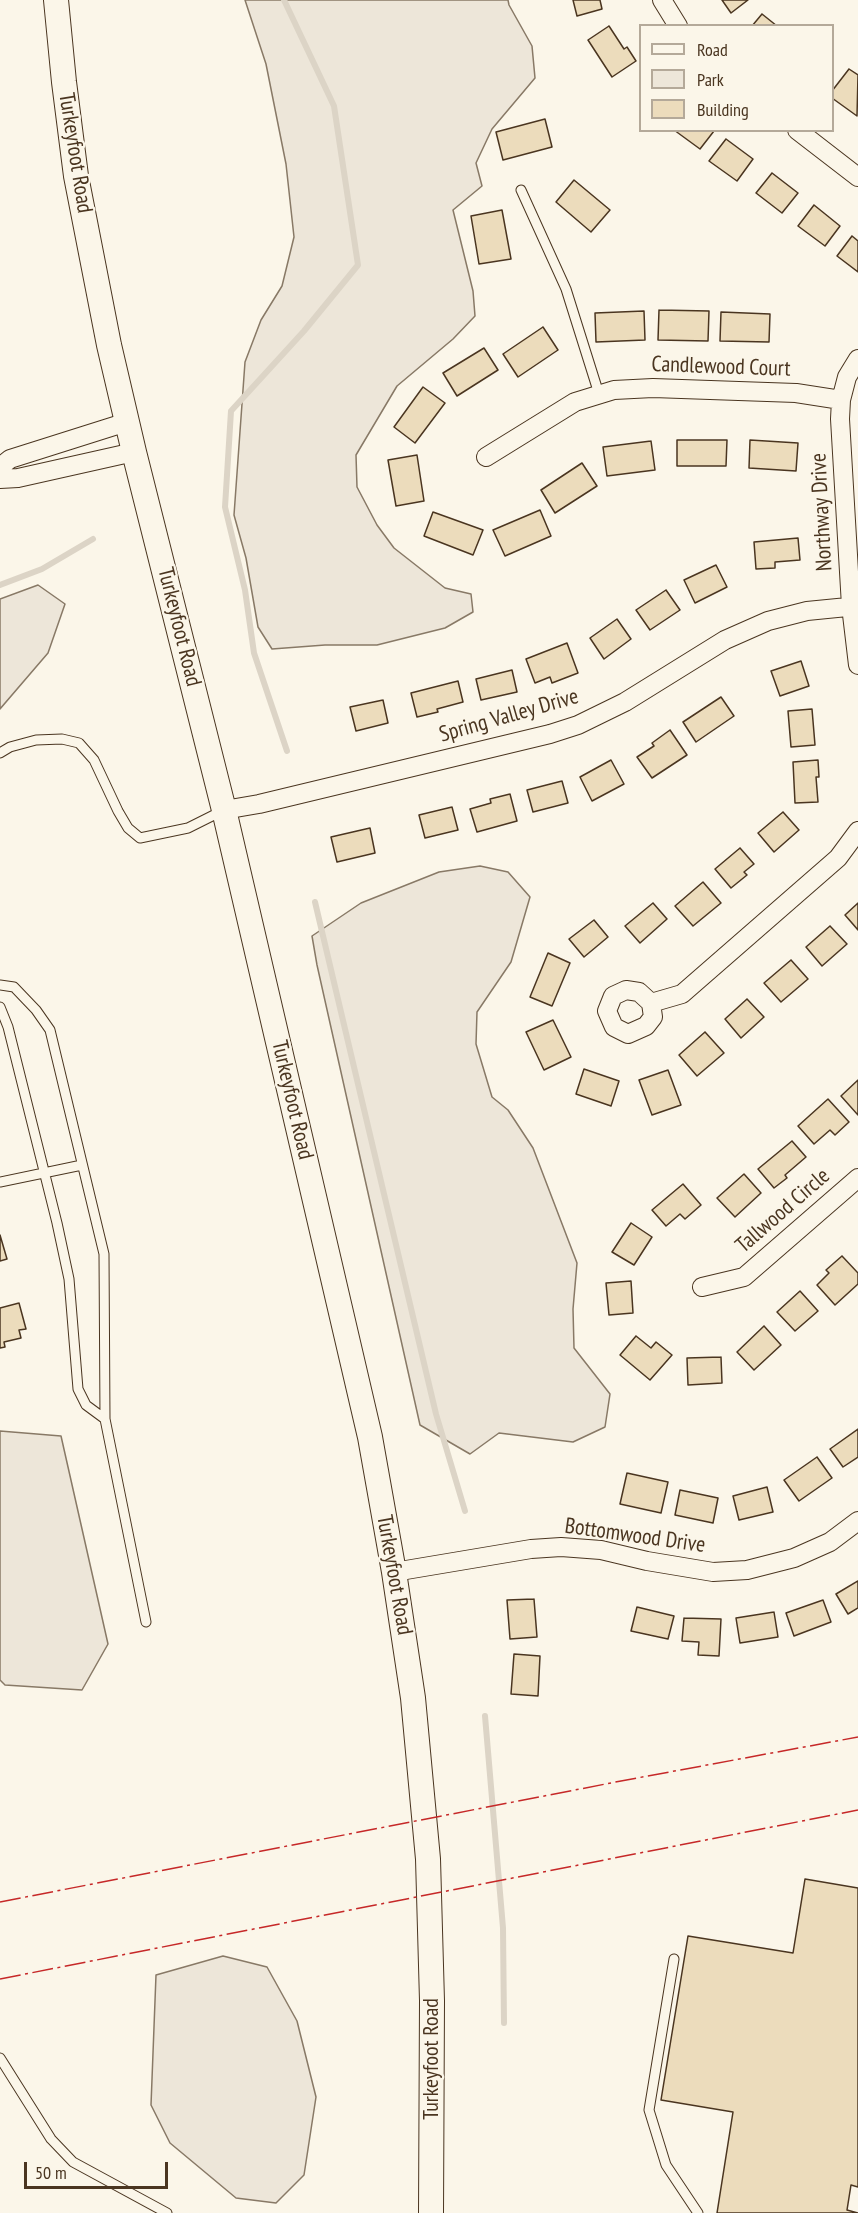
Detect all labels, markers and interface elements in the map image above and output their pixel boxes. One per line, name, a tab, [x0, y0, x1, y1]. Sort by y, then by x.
legend	[639, 24, 834, 132]
text: Road	[697, 38, 728, 61]
text: Park	[697, 68, 724, 91]
street label: Turkeyfoot Road	[52, 91, 98, 215]
text: Building	[697, 98, 749, 121]
street label: Candlewood Court	[651, 351, 791, 383]
street label: Northway Drive	[806, 452, 838, 572]
street label: Turkeyfoot Road	[151, 565, 207, 689]
street label: Spring Valley Drive	[436, 684, 582, 748]
street label: Turkeyfoot Road	[265, 1038, 319, 1162]
street label: Tallwood Circle	[731, 1163, 835, 1259]
street label: Turkeyfoot Road	[370, 1513, 418, 1637]
street label: Bottomwood Drive	[563, 1513, 707, 1559]
street label: Turkeyfoot Road	[419, 1998, 445, 2120]
scale bar	[27, 2150, 171, 2188]
text: 50 m	[35, 2161, 67, 2184]

